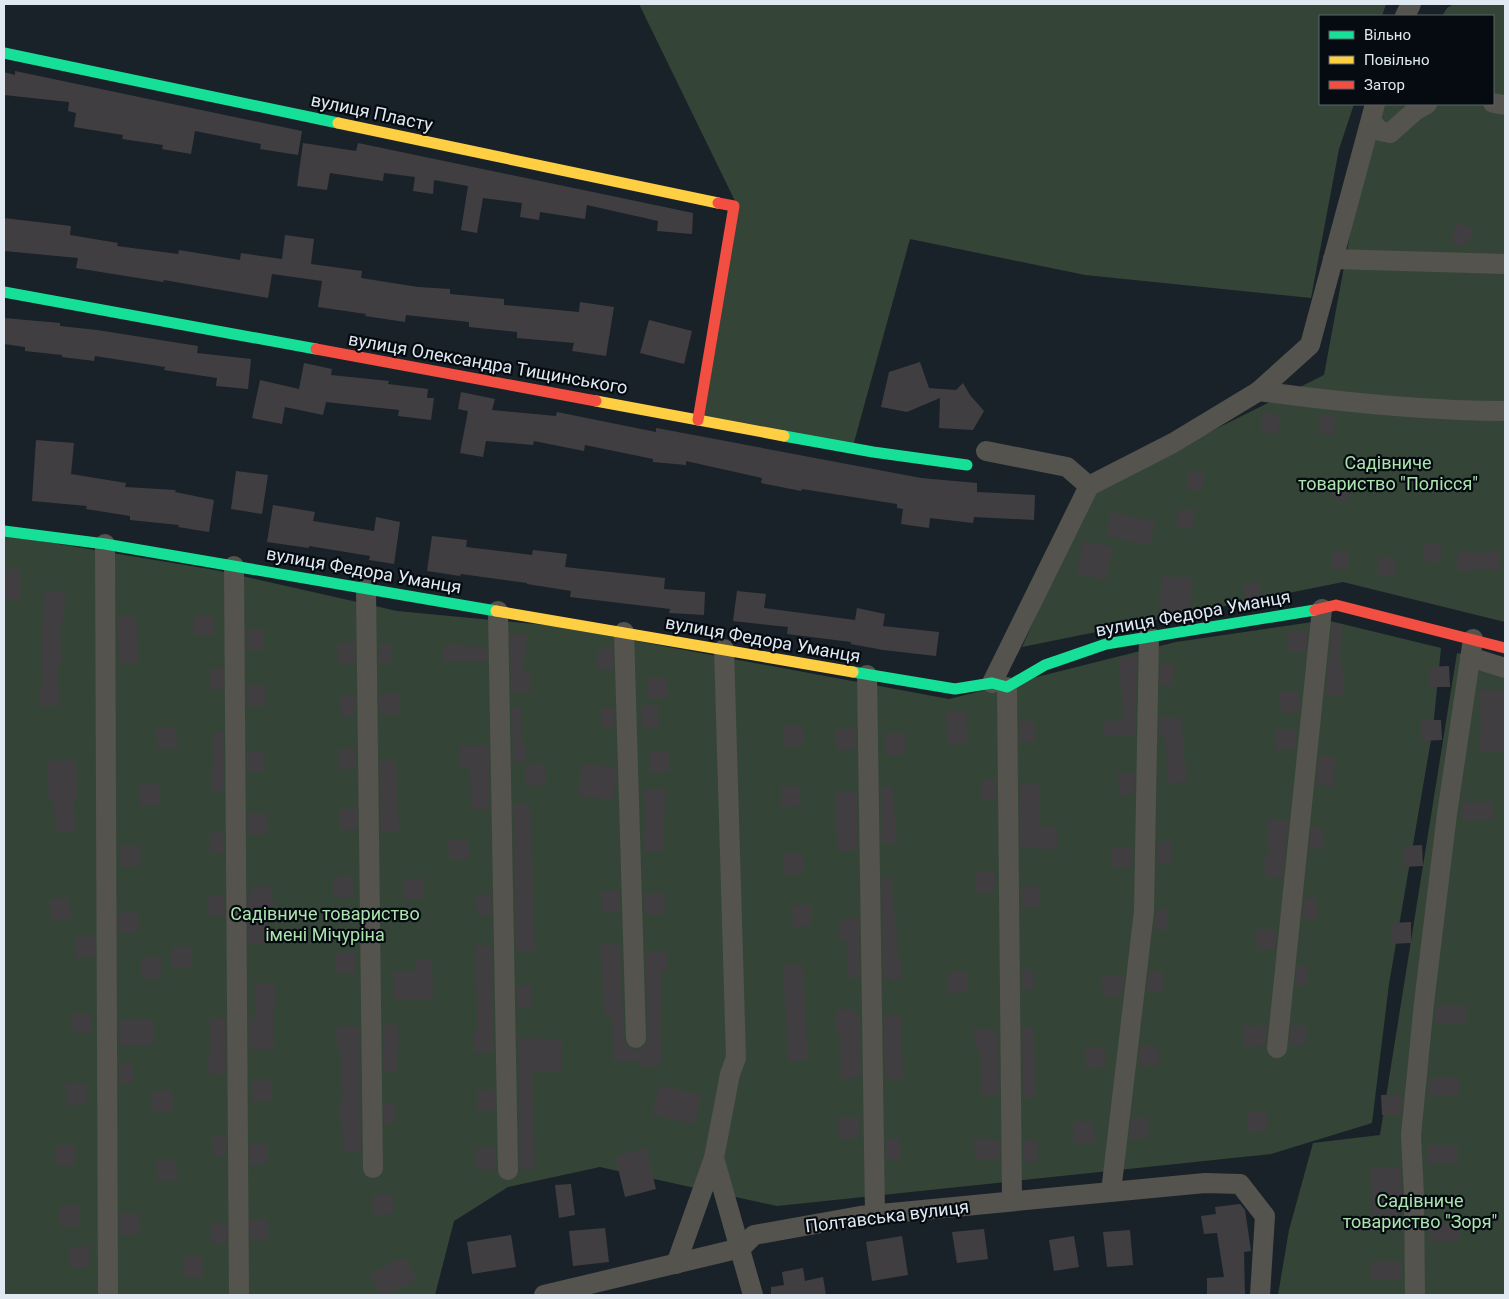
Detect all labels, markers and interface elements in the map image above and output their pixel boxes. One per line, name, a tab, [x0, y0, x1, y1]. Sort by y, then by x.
legend	[1319, 15, 1494, 105]
text: Вільно	[1364, 26, 1411, 44]
text: Повільно	[1364, 51, 1430, 69]
text: Затор	[1364, 76, 1405, 94]
street label: вулиця Пласту	[309, 89, 435, 135]
street label: вулиця Олександра Тищинського	[347, 328, 629, 398]
park label: Садівниче товариство "Полісся"	[1298, 452, 1478, 494]
street label: вулиця Федора Уманця	[265, 542, 463, 598]
street label: вулиця Федора Уманця	[1094, 585, 1292, 641]
street label: вулиця Федора Уманця	[664, 611, 862, 667]
park label: Садівниче товариство імені Мічуріна	[230, 903, 420, 945]
park label: Садівниче товариство "Зоря"	[1343, 1190, 1497, 1232]
street label: Полтавська вулиця	[804, 1196, 970, 1236]

